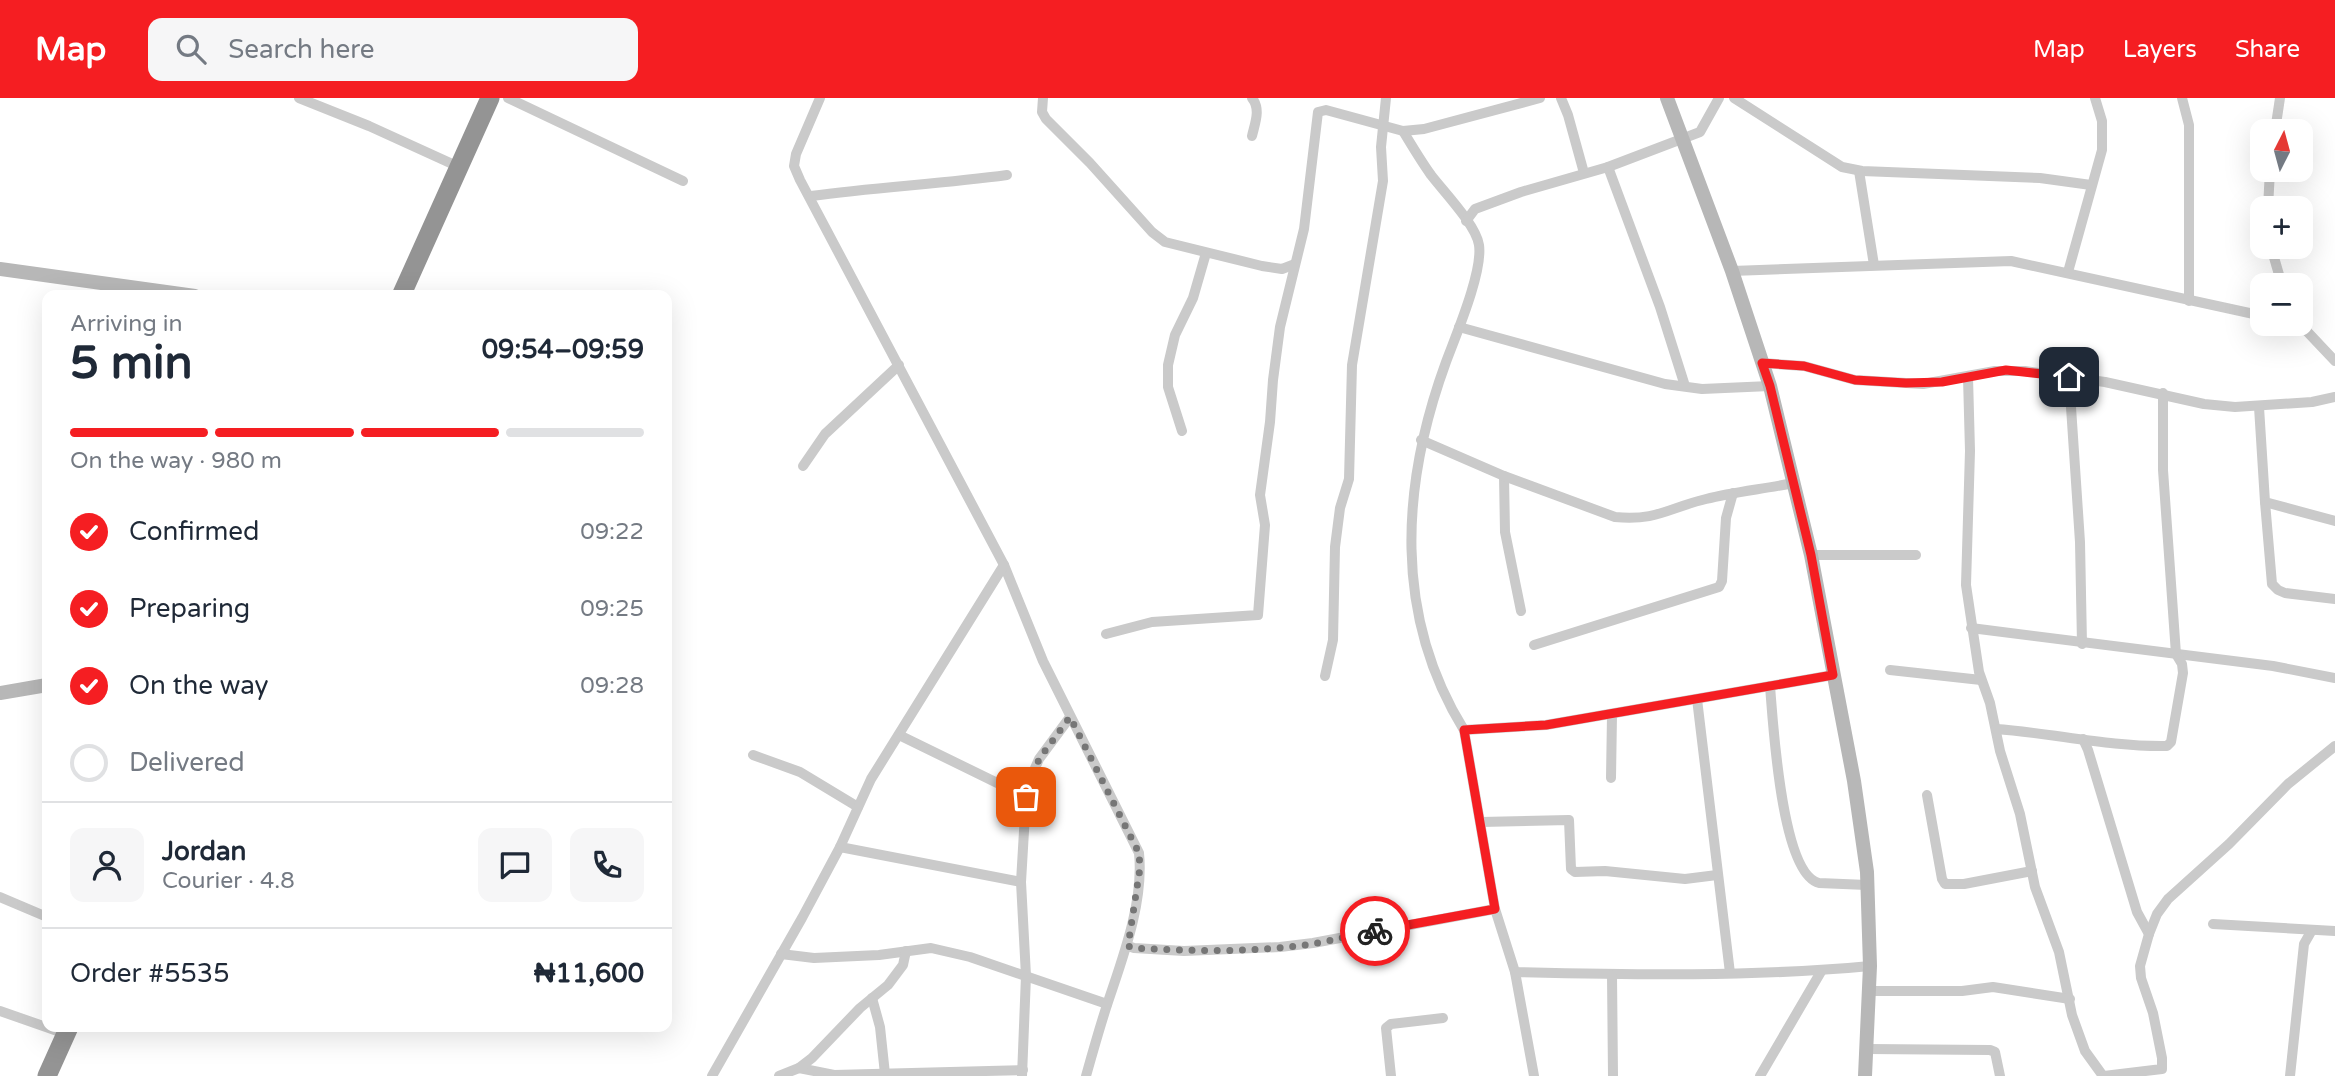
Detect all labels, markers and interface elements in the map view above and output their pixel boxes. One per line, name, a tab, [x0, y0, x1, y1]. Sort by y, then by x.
search box	[148, 18, 638, 81]
text: Map	[35, 30, 106, 69]
icon: search	[172, 30, 210, 68]
text: Search here	[228, 34, 374, 65]
text: Map	[2033, 35, 2085, 64]
text: Layers	[2123, 35, 2197, 64]
text: Share	[2235, 35, 2300, 64]
north arrow	[2250, 119, 2314, 182]
map controls	[2250, 119, 2313, 336]
button: +	[2250, 196, 2313, 259]
button: −	[2250, 273, 2313, 336]
text: Arriving in	[70, 310, 183, 338]
text: 09:54–09:59	[482, 334, 644, 365]
text: 5 min	[70, 336, 193, 391]
pin	[2039, 347, 2099, 407]
icon: home	[2050, 358, 2088, 396]
text: On the way · 980 m	[70, 447, 282, 475]
icon: check	[70, 513, 108, 551]
text: Confirmed	[129, 516, 259, 547]
text: 09:22	[580, 518, 644, 546]
icon: check	[70, 590, 108, 628]
text: Preparing	[129, 593, 250, 624]
text: 09:25	[580, 595, 644, 623]
icon: check	[70, 667, 108, 705]
text: On the way	[129, 670, 269, 701]
text: 09:28	[580, 672, 644, 700]
text: Delivered	[129, 747, 245, 778]
pin	[996, 767, 1056, 827]
icon: bag	[1007, 778, 1045, 816]
button: person	[70, 828, 144, 902]
button: chat	[478, 828, 552, 902]
button: phone	[570, 828, 644, 902]
text: Jordan	[162, 836, 246, 867]
text: Courier · 4.8	[162, 867, 295, 895]
courier	[1340, 896, 1410, 966]
icon: bike	[1356, 912, 1394, 950]
text: Order #5535	[70, 958, 230, 989]
text: ₦11,600	[534, 958, 644, 989]

